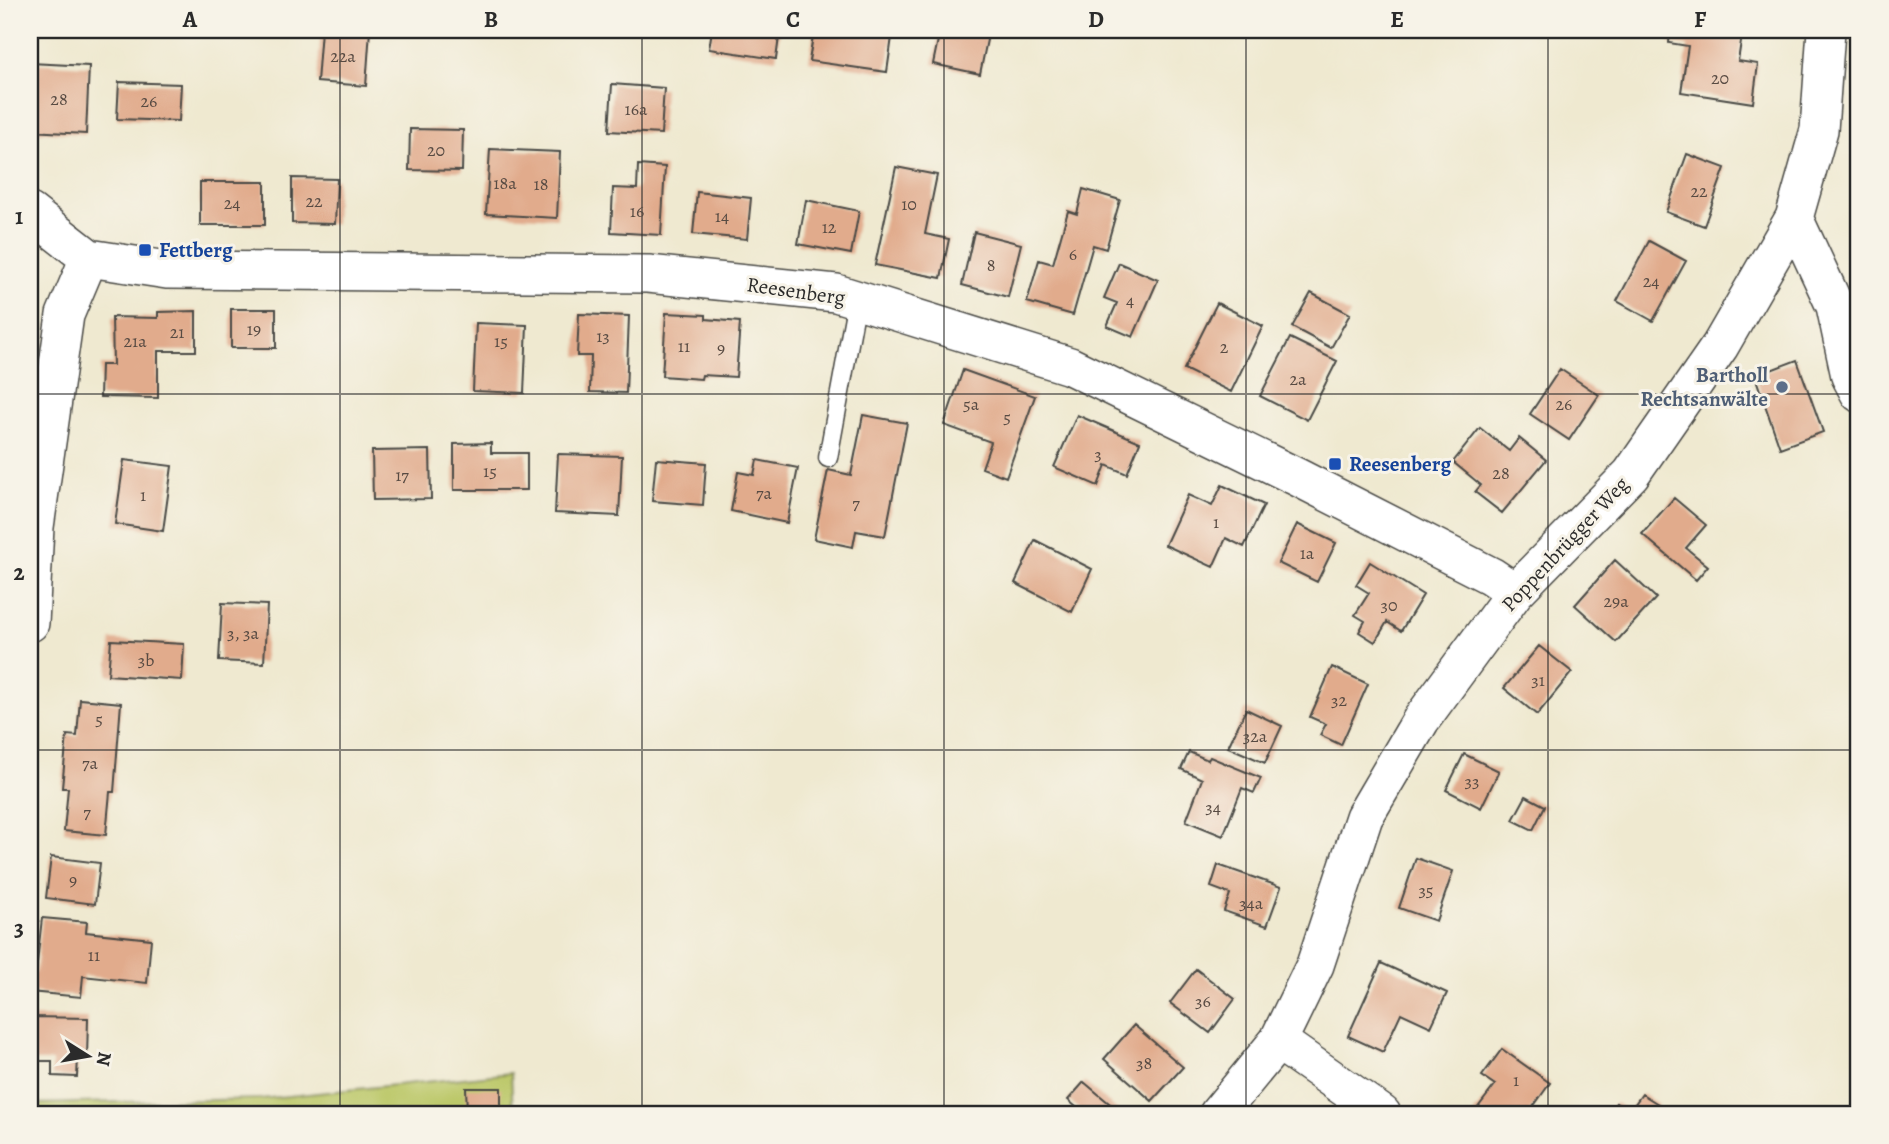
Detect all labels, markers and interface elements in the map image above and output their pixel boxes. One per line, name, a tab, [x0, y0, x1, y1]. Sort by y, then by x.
text: A	[182, 4, 198, 35]
text: B	[484, 4, 498, 35]
text: C	[786, 4, 800, 35]
text: D	[1088, 4, 1104, 35]
text: E	[1390, 4, 1404, 35]
text: F	[1694, 4, 1707, 35]
house number: 22a	[330, 44, 356, 68]
house number: 20	[1711, 66, 1729, 90]
house number: 28	[50, 87, 68, 111]
house number: 26	[141, 89, 157, 113]
house number: 16a	[625, 97, 648, 121]
house number: 20	[427, 138, 445, 162]
house number: 18a	[493, 171, 517, 195]
house number: 18	[534, 172, 548, 196]
house number: 22	[1690, 179, 1708, 203]
house number: 22	[305, 189, 323, 213]
house number: 24	[224, 191, 240, 215]
house number: 10	[901, 192, 917, 216]
house number: 16	[630, 199, 644, 223]
text: 1	[15, 201, 23, 232]
house number: 14	[715, 204, 729, 228]
house number: 12	[822, 215, 837, 239]
place label: Fettberg	[159, 236, 233, 264]
marker: Fettberg	[137, 242, 153, 258]
house number: 6	[1069, 242, 1077, 266]
house number: 8	[987, 253, 995, 277]
house number: 24	[1643, 269, 1659, 293]
street label: Reesenberg	[745, 270, 847, 312]
house number: 4	[1126, 288, 1134, 312]
house number: 19	[247, 317, 261, 341]
house number: 21	[170, 320, 184, 344]
house number: 13	[596, 324, 610, 348]
house number: 21a	[123, 329, 147, 353]
house number: 15	[494, 329, 508, 353]
house number: 11	[678, 334, 690, 358]
house number: 2	[1220, 335, 1229, 359]
house number: 9	[717, 336, 725, 360]
place label: Bartholl Rechtsanwälte	[1640, 361, 1768, 413]
house number: 2a	[1290, 367, 1307, 391]
marker: Bartholl Rechtsanwälte	[1774, 379, 1790, 395]
house number: 5a	[963, 392, 980, 416]
house number: 26	[1556, 392, 1572, 416]
house number: 5	[1003, 405, 1011, 429]
house number: 3	[1094, 442, 1102, 466]
place label: Reesenberg	[1349, 450, 1451, 478]
marker: Reesenberg	[1327, 456, 1343, 472]
house number: 15	[483, 459, 497, 483]
house number: 28	[1492, 461, 1510, 485]
house number: 17	[395, 463, 409, 487]
street label: Poppenbrügger Weg	[1495, 470, 1635, 617]
house number: 7a	[756, 481, 773, 505]
house number: 1	[140, 483, 146, 507]
house number: 7	[852, 491, 860, 515]
house number: 1	[1213, 510, 1219, 534]
house number: 1a	[1300, 541, 1315, 565]
text: 2	[13, 557, 25, 588]
house number: 29a	[1603, 589, 1629, 613]
house number: 30	[1380, 593, 1398, 617]
house number: 3, 3a	[227, 621, 260, 645]
house number: 3b	[138, 648, 154, 672]
house number: 31	[1531, 668, 1545, 692]
house number: 32	[1331, 688, 1347, 712]
house number: 5	[95, 707, 103, 731]
house number: 32a	[1243, 724, 1268, 748]
house number: 7a	[82, 751, 99, 775]
house number: 33	[1465, 769, 1479, 793]
house number: 34	[1205, 795, 1221, 819]
house number: 7	[83, 800, 91, 824]
house number: 9	[69, 868, 77, 892]
house number: 35	[1418, 878, 1434, 902]
house number: 34a	[1239, 891, 1264, 915]
text: 3	[14, 913, 24, 944]
house number: 11	[88, 943, 100, 967]
house number: 36	[1195, 989, 1211, 1013]
north arrow	[52, 1021, 122, 1092]
text: N	[90, 1050, 118, 1068]
house number: 38	[1136, 1051, 1152, 1075]
house number: 1	[1513, 1068, 1519, 1092]

